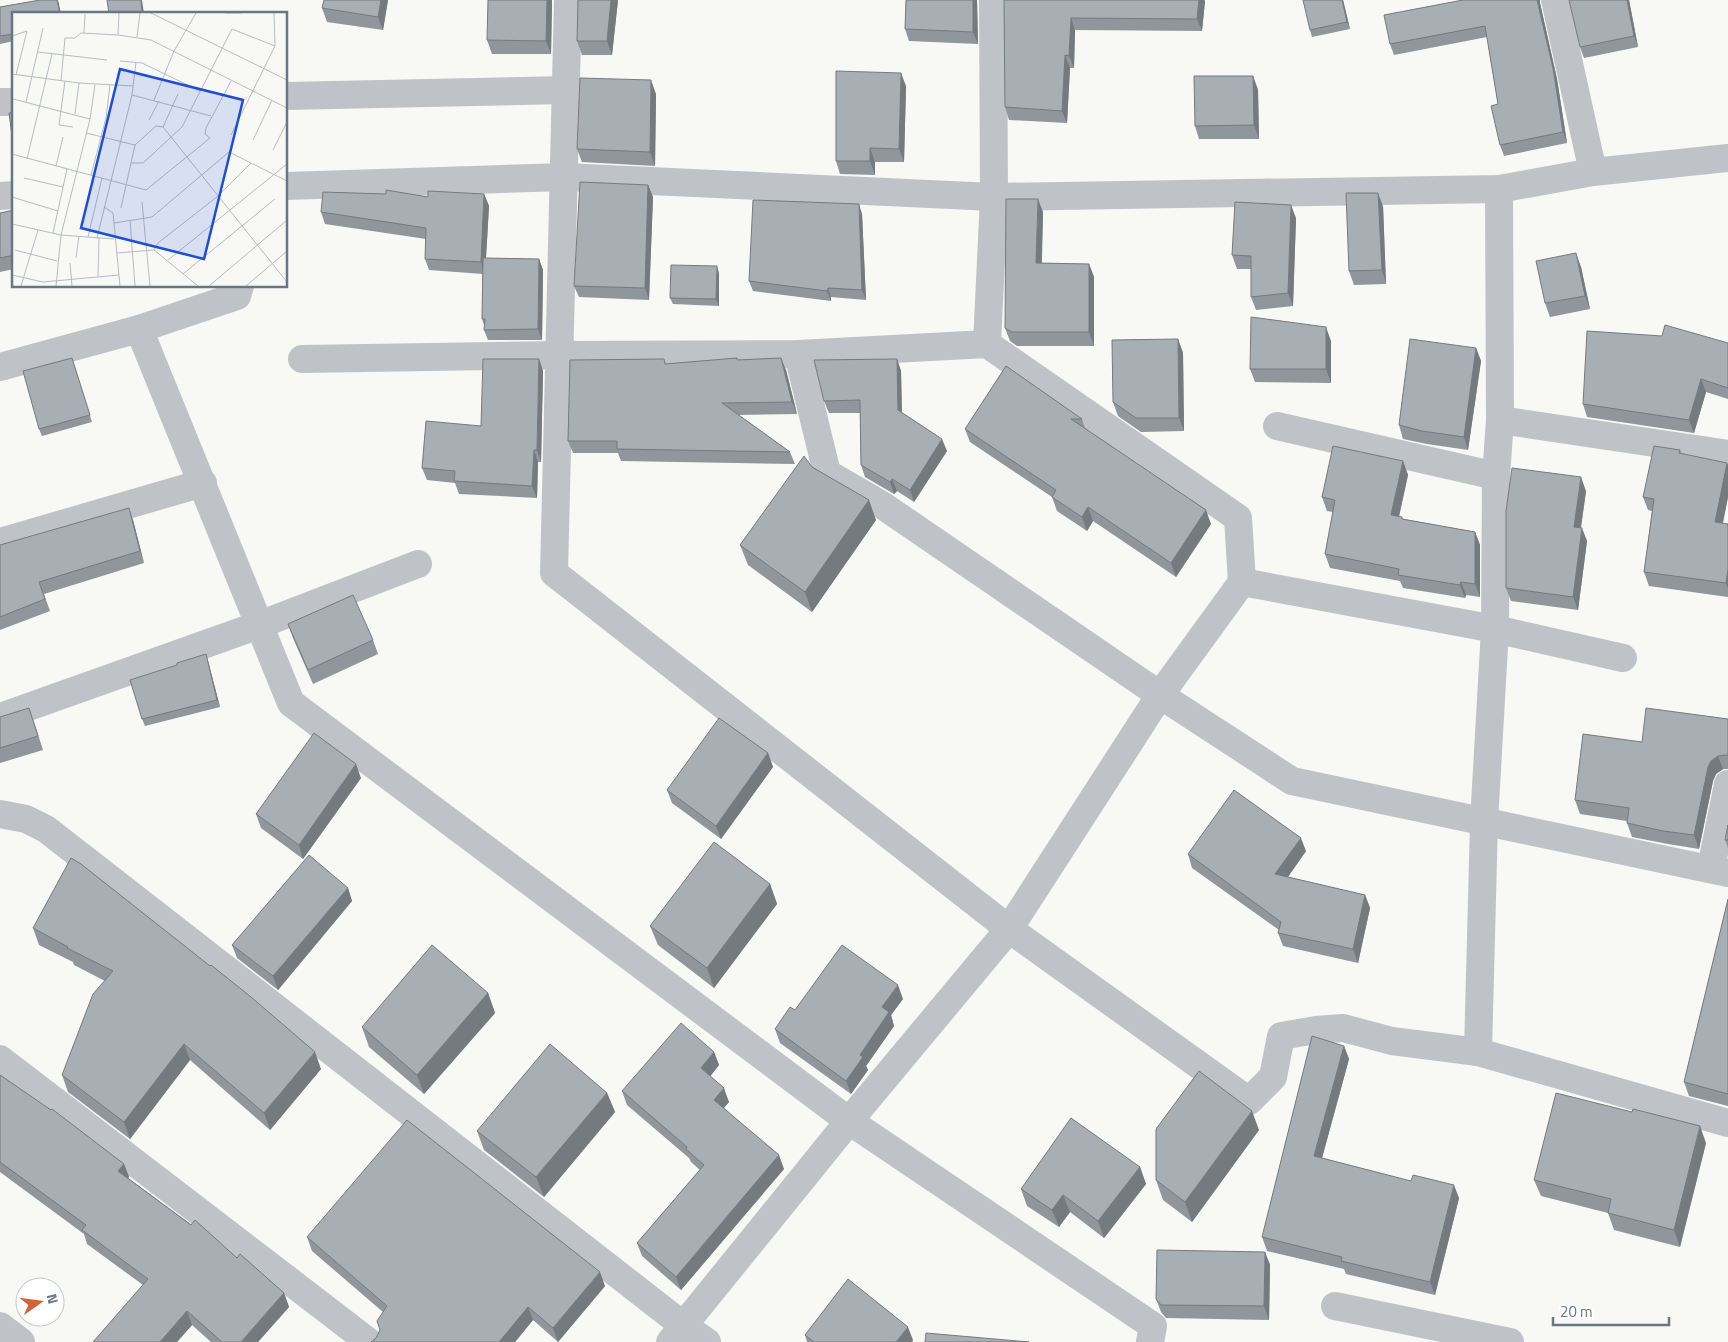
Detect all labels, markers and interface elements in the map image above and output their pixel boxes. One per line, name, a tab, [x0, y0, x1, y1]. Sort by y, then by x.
inset map	[12, 12, 288, 288]
north arrow	[15, 1277, 65, 1327]
text: N	[42, 1291, 64, 1306]
scale bar	[1553, 1294, 1669, 1326]
text: 20 m	[1560, 1300, 1593, 1323]

